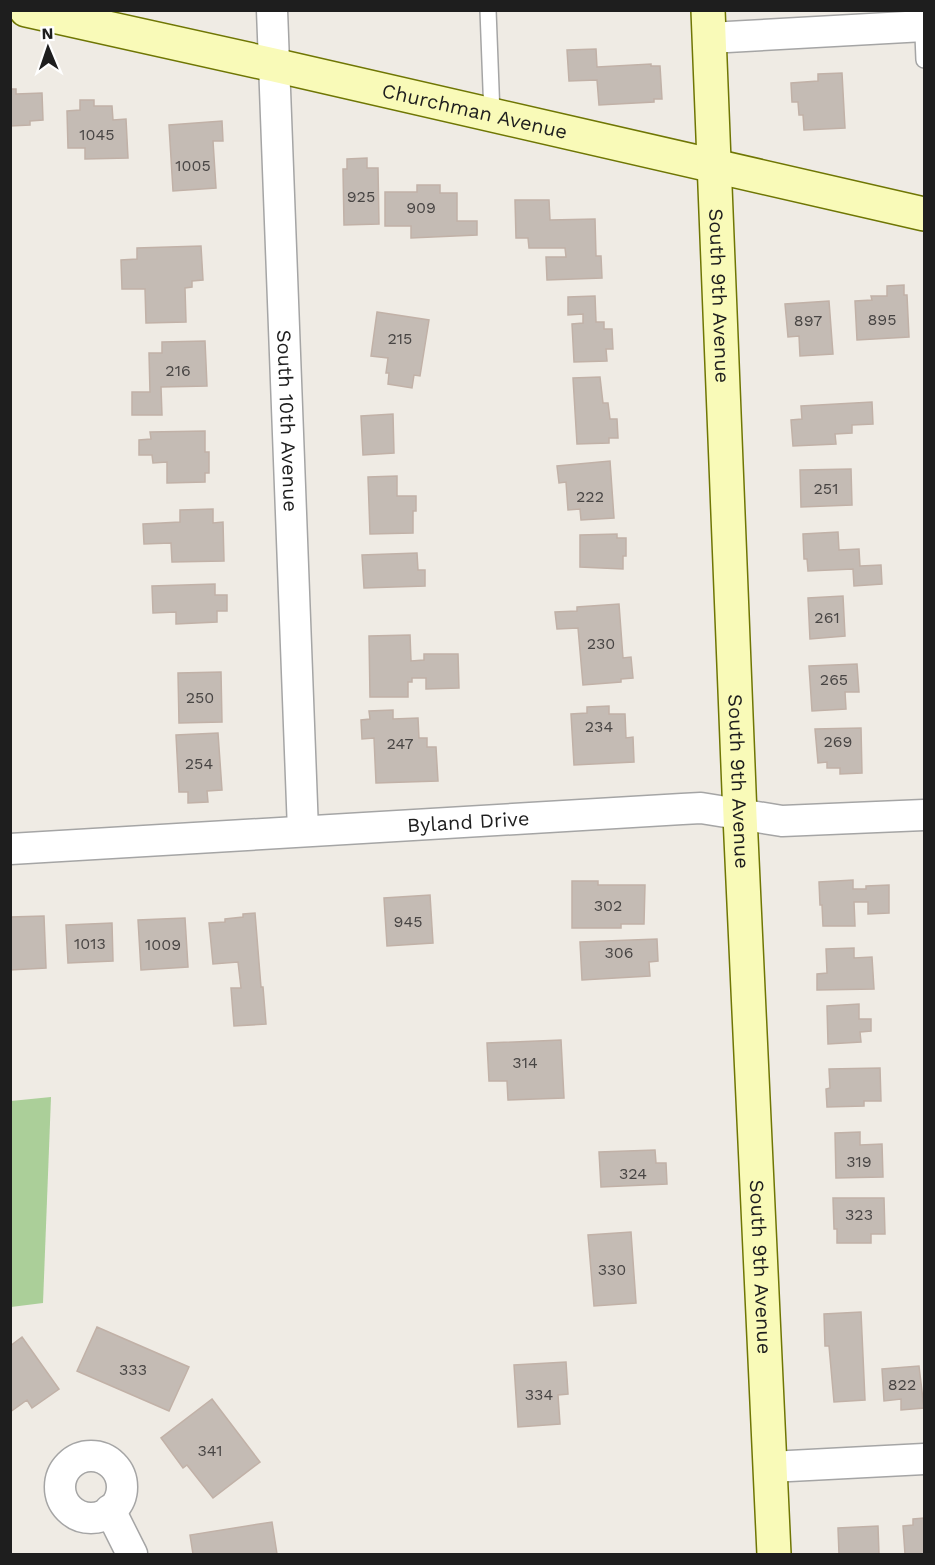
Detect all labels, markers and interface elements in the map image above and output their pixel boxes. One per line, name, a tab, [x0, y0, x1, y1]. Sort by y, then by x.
north arrow	[18, 18, 78, 78]
text: N	[41, 24, 54, 43]
street label: Churchman Avenue	[380, 78, 570, 144]
house number: 1045	[79, 125, 115, 144]
house number: 1005	[175, 156, 211, 175]
house number: 925	[347, 187, 375, 206]
house number: 909	[406, 198, 436, 217]
street label: South 9th Avenue	[704, 208, 735, 384]
house number: 895	[867, 310, 897, 329]
house number: 897	[794, 311, 822, 330]
street label: South 10th Avenue	[272, 329, 303, 512]
house number: 215	[388, 329, 412, 348]
house number: 216	[165, 361, 191, 380]
house number: 251	[814, 479, 838, 498]
house number: 222	[576, 487, 604, 506]
house number: 261	[814, 608, 840, 627]
house number: 230	[587, 634, 615, 653]
house number: 265	[820, 670, 848, 689]
house number: 250	[186, 688, 214, 707]
street label: South 9th Avenue	[723, 694, 754, 869]
house number: 234	[585, 717, 613, 736]
house number: 269	[824, 732, 852, 751]
house number: 247	[387, 734, 413, 753]
house number: 254	[185, 754, 213, 773]
street label: Byland Drive	[406, 806, 530, 837]
house number: 302	[594, 896, 622, 915]
house number: 945	[394, 912, 422, 931]
house number: 1013	[74, 934, 106, 953]
house number: 1009	[145, 935, 181, 954]
house number: 306	[604, 943, 634, 962]
house number: 314	[512, 1053, 538, 1072]
house number: 319	[846, 1152, 872, 1171]
house number: 324	[619, 1164, 647, 1183]
street label: South 9th Avenue	[745, 1179, 777, 1355]
house number: 323	[845, 1205, 873, 1224]
house number: 330	[598, 1260, 626, 1279]
house number: 333	[119, 1360, 147, 1379]
house number: 822	[888, 1375, 916, 1394]
house number: 334	[525, 1385, 553, 1404]
house number: 341	[197, 1441, 223, 1460]

